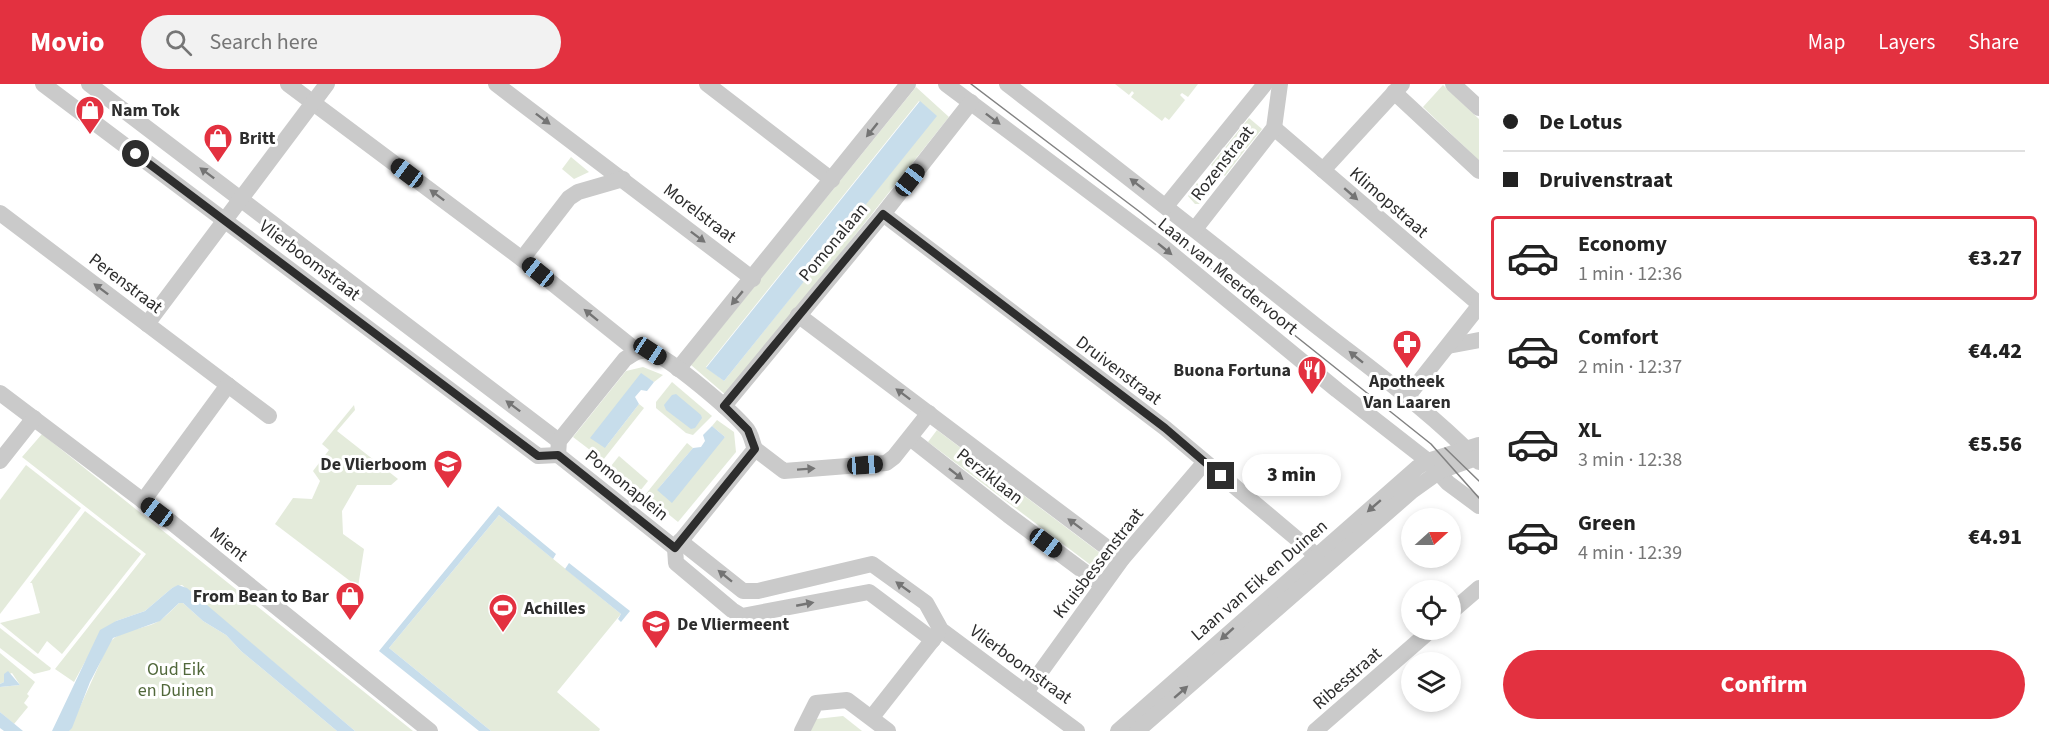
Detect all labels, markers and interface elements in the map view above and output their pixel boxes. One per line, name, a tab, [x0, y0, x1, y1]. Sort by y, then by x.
search box	[141, 15, 561, 69]
text: Movio	[30, 22, 105, 62]
icon: search	[162, 26, 195, 59]
text: Search here	[210, 26, 318, 58]
text: Map	[1808, 27, 1845, 57]
text: Layers	[1878, 27, 1935, 57]
text: Share	[1968, 27, 2019, 57]
shop icon: Nam Tok	[74, 94, 106, 136]
place label: Nam Tok	[111, 98, 180, 123]
text: De Lotus	[1539, 106, 1622, 138]
one-way arrow	[986, 112, 1001, 124]
one-way arrow	[534, 113, 550, 125]
street label: Rozenstraat	[1185, 121, 1260, 206]
shop icon: Britt	[202, 122, 234, 164]
one-way arrow	[866, 122, 879, 138]
place label: Britt	[239, 126, 276, 151]
route start	[122, 140, 149, 167]
car	[387, 155, 427, 191]
car	[892, 160, 928, 200]
street label: Klimopstraat	[1344, 161, 1434, 244]
text: Druivenstraat	[1539, 164, 1673, 196]
one-way arrow	[199, 167, 215, 180]
street label: Morelstraat	[658, 178, 741, 249]
one-way arrow	[1130, 178, 1145, 190]
one-way arrow	[1343, 187, 1358, 200]
one-way arrow	[429, 190, 444, 202]
street label: Pomonalaan	[793, 198, 874, 287]
street label: Laan van Meerdervoort	[1152, 212, 1303, 341]
street label: Vlierboomstraat	[254, 214, 366, 307]
text: Economy	[1578, 228, 1667, 260]
one-way arrow	[691, 230, 706, 242]
icon: car	[1506, 231, 1560, 285]
text: €3.27	[1968, 242, 2022, 274]
one-way arrow	[1157, 243, 1173, 256]
street label: Perenstraat	[84, 247, 168, 319]
car	[518, 254, 558, 290]
text: 1 min · 12:36	[1578, 260, 1682, 288]
one-way arrow	[93, 283, 108, 295]
one-way arrow	[731, 290, 744, 305]
one-way arrow	[583, 308, 599, 321]
text: Comfort	[1578, 321, 1659, 353]
icon: car	[1506, 324, 1560, 378]
pharmacy icon: Apotheek Van Laaren	[1391, 328, 1423, 370]
street label: Druivenstraat	[1071, 330, 1167, 411]
car	[630, 334, 670, 368]
text: €4.42	[1968, 335, 2022, 367]
one-way arrow	[1348, 351, 1364, 364]
text: 2 min · 12:37	[1578, 353, 1682, 381]
restaurant icon: Buona Fortuna	[1296, 354, 1328, 396]
place label: Buona Fortuna	[1173, 358, 1291, 383]
place label: Apotheek Van Laaren	[1362, 369, 1451, 415]
one-way arrow	[896, 388, 911, 400]
one-way arrow	[505, 400, 520, 412]
text: XL	[1578, 414, 1602, 446]
icon: car	[1506, 417, 1560, 471]
text: €5.56	[1968, 428, 2022, 460]
street label: Perziklaan	[951, 442, 1028, 510]
street label: Pomonaplein	[580, 444, 674, 527]
text: 3 min · 12:38	[1578, 446, 1682, 474]
school or university icon: De Vlierboom	[432, 448, 464, 490]
place label: De Vlierboom	[320, 452, 427, 477]
car	[846, 455, 884, 475]
callout: 3 min	[1242, 455, 1341, 497]
text: 3 min	[1267, 461, 1316, 489]
route end	[1207, 462, 1234, 489]
one-way arrow	[797, 464, 816, 474]
one-way arrow	[948, 468, 964, 481]
car	[137, 494, 177, 530]
one-way arrow	[1367, 499, 1382, 512]
street label: Kruisbessenstraat	[1047, 503, 1150, 624]
text: Green	[1578, 507, 1636, 539]
north arrow	[1401, 508, 1461, 568]
map controls	[1401, 508, 1461, 712]
icon: car	[1506, 510, 1560, 564]
street label: Laan van Eik en Duinen	[1186, 514, 1333, 647]
one-way arrow	[1068, 518, 1083, 530]
street label: Mient	[204, 521, 253, 567]
text: €4.91	[1968, 521, 2022, 553]
car	[1026, 525, 1066, 561]
text: 4 min · 12:39	[1578, 539, 1682, 567]
one-way arrow	[717, 569, 733, 582]
shop icon: From Bean to Bar	[334, 580, 366, 622]
button: locate	[1401, 580, 1461, 640]
one-way arrow	[896, 581, 911, 593]
place label: From Bean to Bar	[193, 584, 330, 609]
sports icon: Achilles	[487, 592, 519, 634]
place label: Achilles	[523, 596, 586, 621]
one-way arrow	[796, 599, 815, 608]
school or university icon: De Vliermeent	[640, 608, 672, 650]
place label: De Vliermeent	[677, 612, 789, 637]
street label: Vlierboomstraat	[964, 619, 1077, 710]
one-way arrow	[1220, 627, 1235, 640]
street label: Ribesstraat	[1307, 641, 1387, 715]
button: Confirm	[1503, 650, 2025, 719]
button: layers	[1401, 652, 1461, 712]
park label: Oud Eik en Duinen	[138, 657, 214, 703]
one-way arrow	[1173, 686, 1188, 699]

